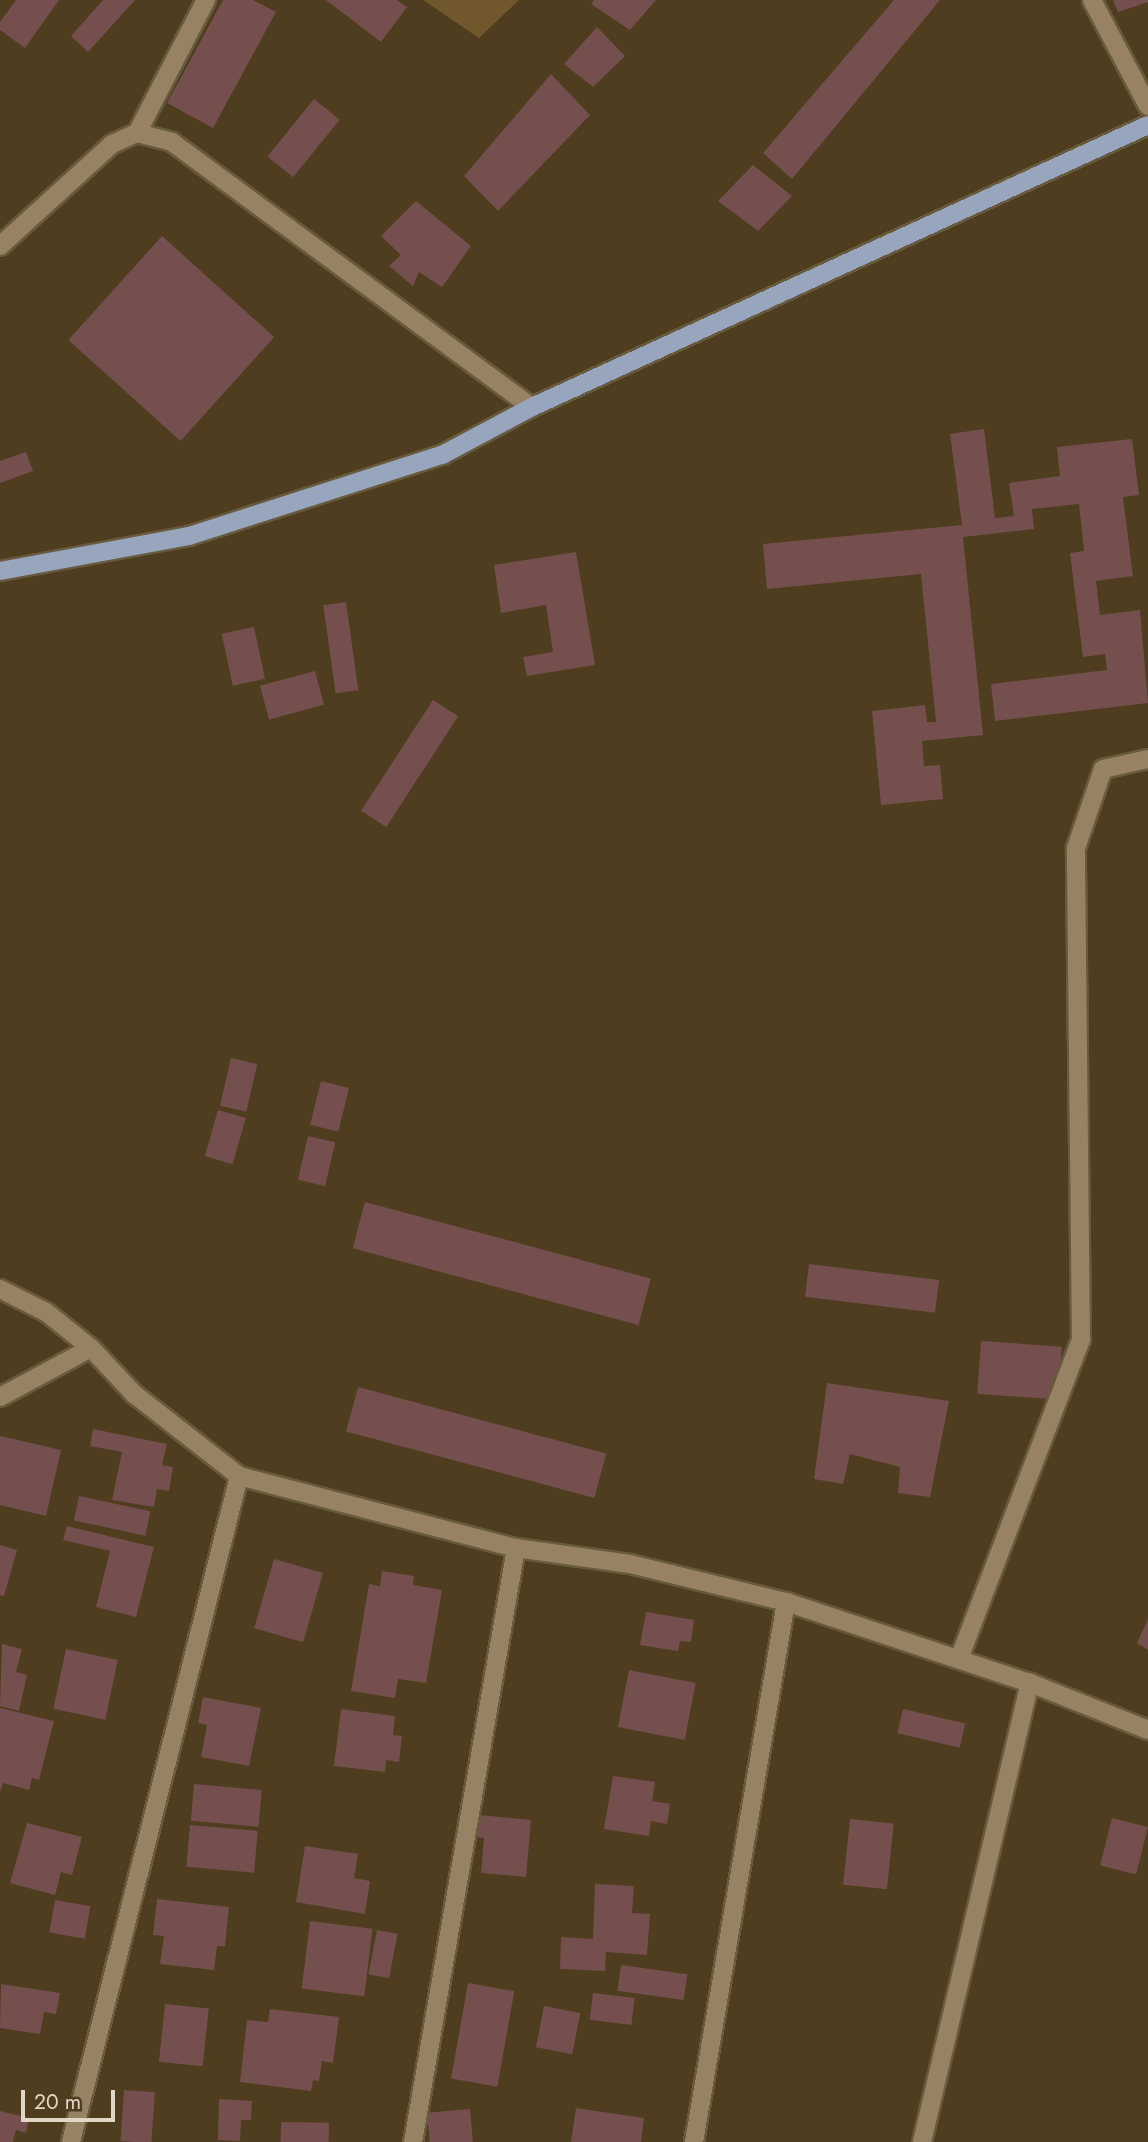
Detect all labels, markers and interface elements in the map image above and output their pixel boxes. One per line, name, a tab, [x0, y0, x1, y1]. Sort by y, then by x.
scale bar	[24, 2076, 119, 2120]
text: 20 m	[34, 2087, 81, 2117]

